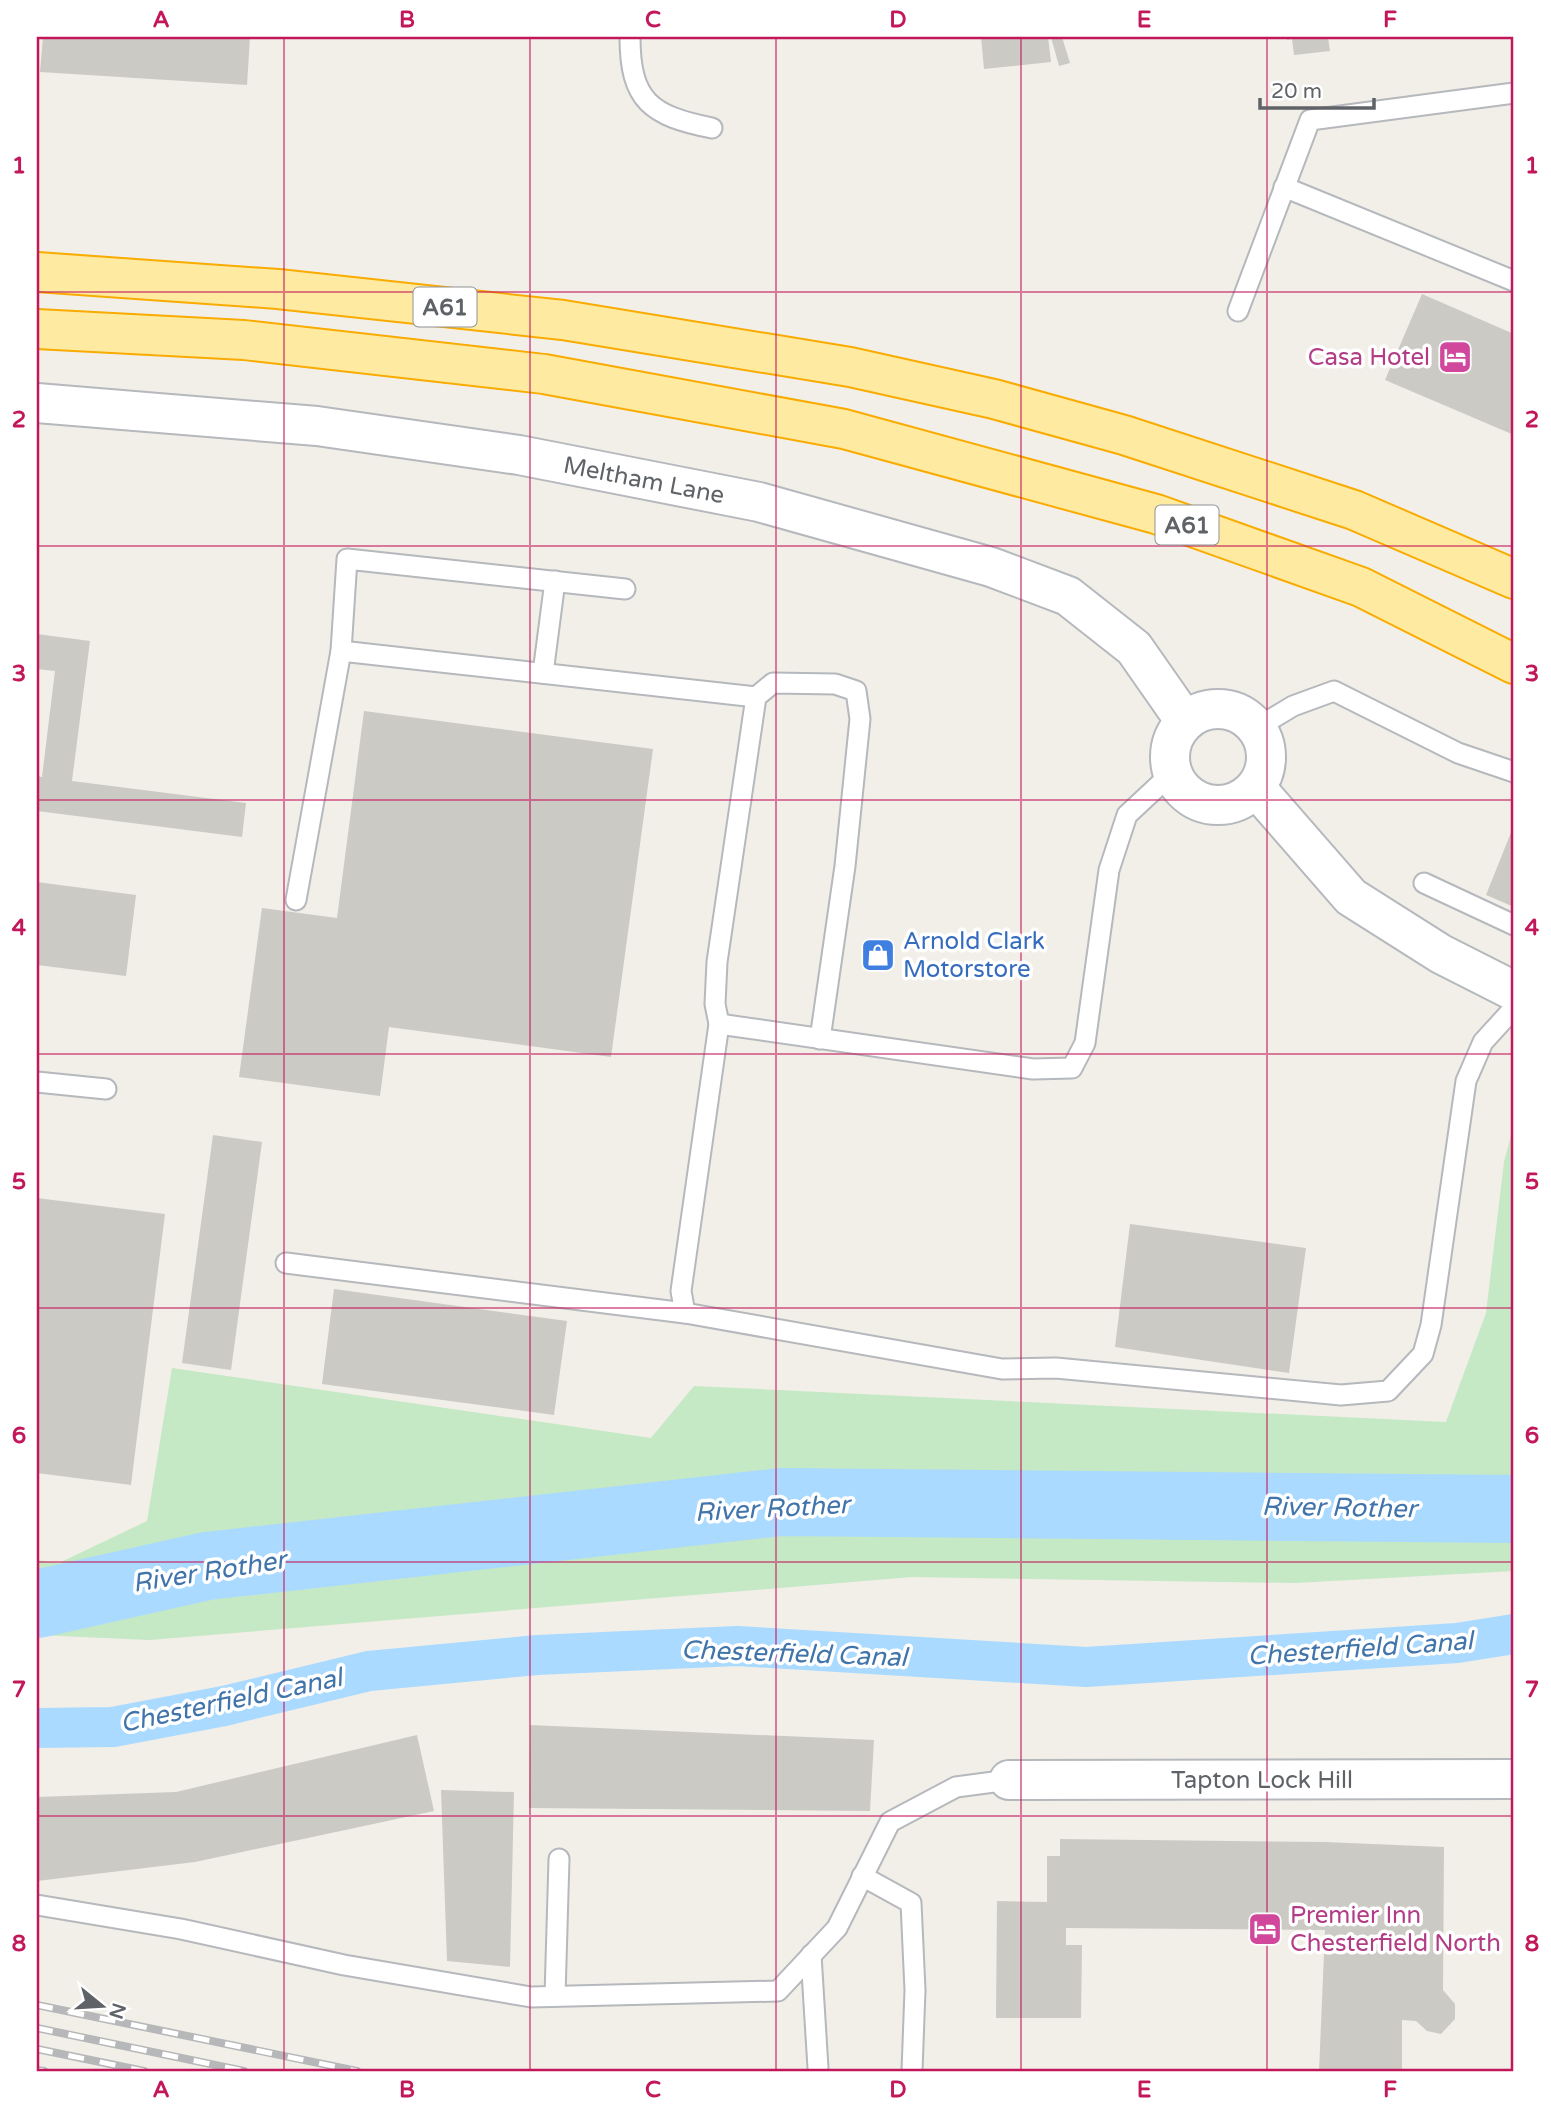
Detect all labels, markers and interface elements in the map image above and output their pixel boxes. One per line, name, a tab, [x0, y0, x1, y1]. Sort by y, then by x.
text: A	[152, 6, 170, 34]
text: B	[399, 6, 415, 34]
text: C	[645, 6, 661, 34]
text: D	[889, 6, 907, 34]
text: E	[1137, 6, 1151, 34]
text: F	[1383, 6, 1397, 34]
scale bar	[1260, 66, 1374, 110]
text: 20 m	[1271, 79, 1322, 104]
text: 1	[12, 152, 26, 180]
text: 1	[1525, 152, 1539, 180]
road number: A61	[414, 288, 476, 326]
hotel icon: Casa Hotel	[1436, 338, 1474, 376]
place label: Casa Hotel	[1308, 343, 1430, 372]
text: 2	[12, 406, 26, 434]
text: 2	[1525, 406, 1539, 434]
street label: Meltham Lane	[561, 451, 727, 510]
road number: A61	[1156, 505, 1218, 544]
text: 3	[12, 660, 26, 688]
text: 3	[1525, 660, 1539, 688]
text: 4	[12, 914, 27, 942]
text: 4	[1525, 914, 1540, 942]
place label: Arnold Clark Motorstore	[903, 927, 1045, 984]
shop icon: Arnold Clark Motorstore	[859, 936, 897, 974]
text: 5	[12, 1168, 26, 1196]
text: 5	[1525, 1168, 1539, 1196]
text: 6	[12, 1422, 26, 1450]
text: 6	[1525, 1422, 1539, 1450]
water label: River Rother	[694, 1489, 853, 1528]
water label: River Rother	[1261, 1491, 1420, 1524]
water label: River Rother	[130, 1544, 291, 1599]
water label: Chesterfield Canal	[1246, 1625, 1477, 1672]
water label: Chesterfield Canal	[681, 1634, 911, 1673]
water label: Chesterfield Canal	[117, 1661, 348, 1739]
text: 7	[12, 1676, 26, 1704]
text: 7	[1525, 1676, 1539, 1704]
street label: Tapton Lock Hill	[1171, 1766, 1353, 1795]
place label: Premier Inn Chesterfield North	[1290, 1901, 1501, 1958]
hotel icon: Premier Inn Chesterfield North	[1246, 1910, 1284, 1948]
text: 8	[12, 1930, 26, 1958]
text: 8	[1525, 1930, 1539, 1958]
north arrow	[66, 1972, 136, 2042]
text: N	[104, 2000, 130, 2022]
text: A	[152, 2076, 170, 2104]
text: B	[399, 2076, 415, 2104]
text: C	[645, 2076, 661, 2104]
text: D	[889, 2076, 907, 2104]
text: E	[1137, 2076, 1151, 2104]
text: F	[1383, 2076, 1397, 2104]

